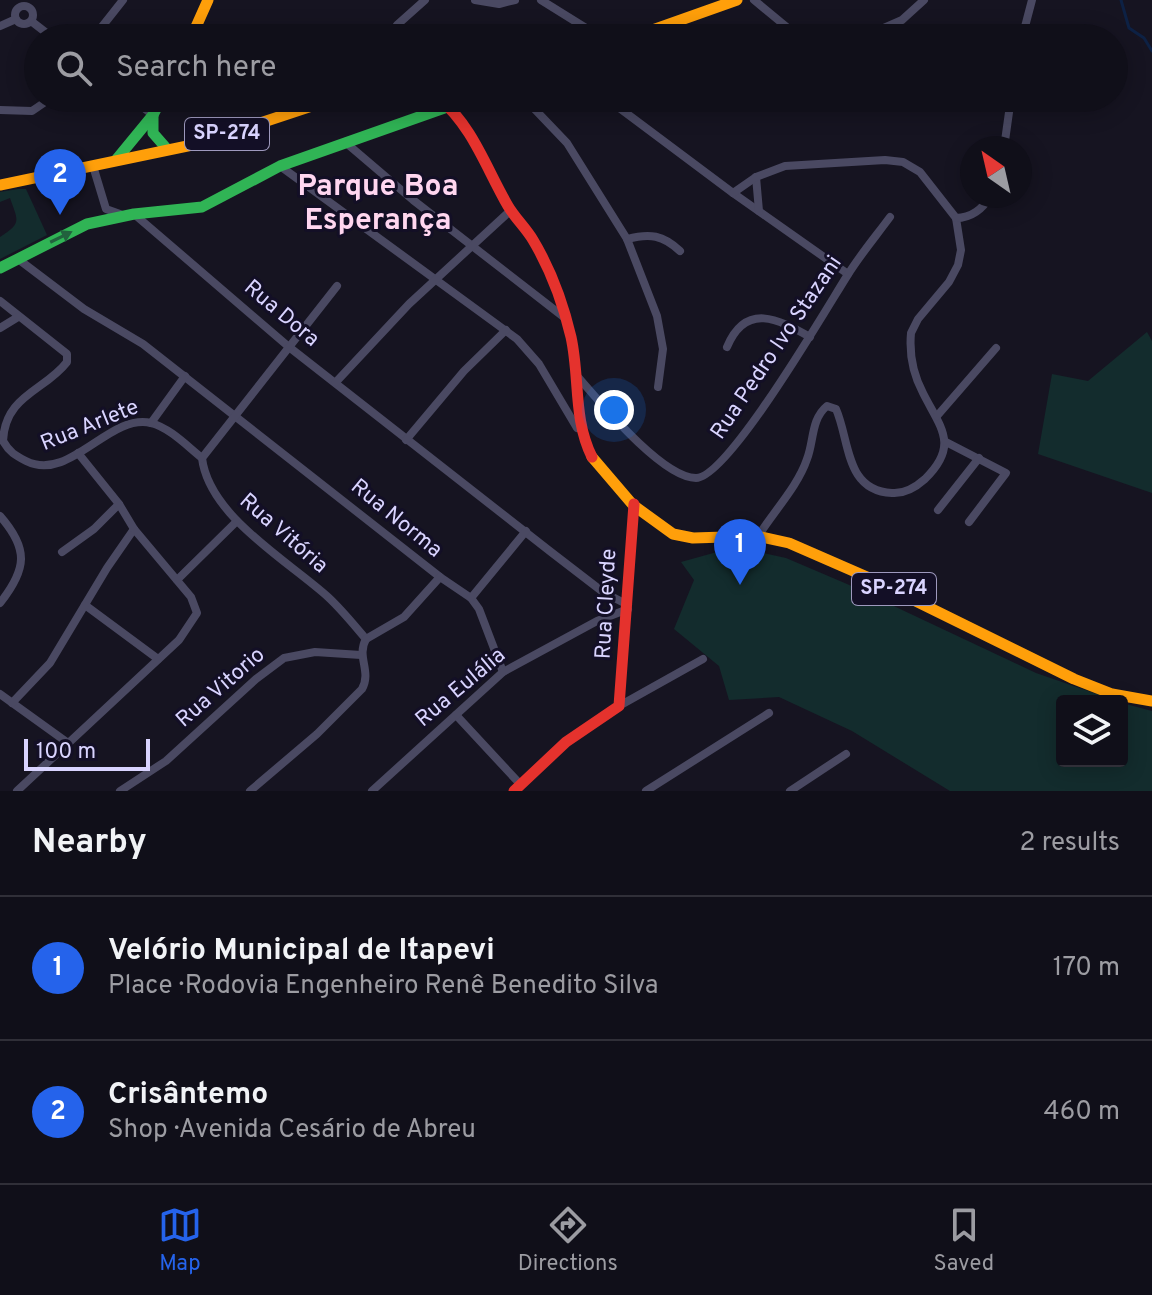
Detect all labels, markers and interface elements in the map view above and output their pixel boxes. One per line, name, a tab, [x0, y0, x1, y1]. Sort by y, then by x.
search box	[24, 24, 1128, 112]
icon: search	[52, 46, 96, 90]
text: Search here	[116, 50, 276, 87]
road number: SP-274	[185, 118, 269, 150]
north arrow	[960, 136, 1032, 208]
pin: 2	[34, 149, 86, 215]
district label: Parque Boa Esperança	[298, 169, 458, 240]
one-way arrow	[49, 230, 72, 244]
street label: Rua Pedro Ivo Stazani	[705, 251, 849, 445]
street label: Rua Dora	[238, 275, 324, 353]
your location	[594, 390, 634, 430]
street label: Rua Arlete	[37, 394, 143, 458]
street label: Rua Norma	[345, 474, 447, 564]
street label: Rua Vitória	[233, 488, 333, 580]
pin: 1	[714, 519, 766, 585]
street label: Rua Cleyde	[591, 548, 623, 660]
road number: SP-274	[852, 573, 936, 605]
street label: Rua Vitorio	[171, 642, 271, 734]
street label: Rua Eulália	[410, 642, 512, 734]
map controls	[1056, 695, 1128, 767]
button: layers	[1056, 695, 1128, 767]
scale bar	[24, 735, 150, 771]
text: 100 m	[36, 739, 96, 766]
text: Nearby	[32, 822, 147, 865]
text: 2 results	[1020, 827, 1120, 860]
text: Velório Municipal de Itapevi	[108, 933, 495, 970]
text: 1	[53, 952, 63, 985]
text: 170 m	[1053, 952, 1120, 985]
text: Place · Rodovia Engenheiro Renê Benedito Silva	[108, 970, 659, 1003]
text: Crisântemo	[108, 1077, 268, 1114]
text: 2	[50, 1096, 66, 1129]
text: 460 m	[1044, 1096, 1120, 1129]
text: Shop · Avenida Cesário de Abreu	[108, 1114, 476, 1147]
tab: Map	[158, 1203, 202, 1278]
tab: Directions	[518, 1203, 618, 1278]
tab: Saved	[934, 1203, 994, 1278]

